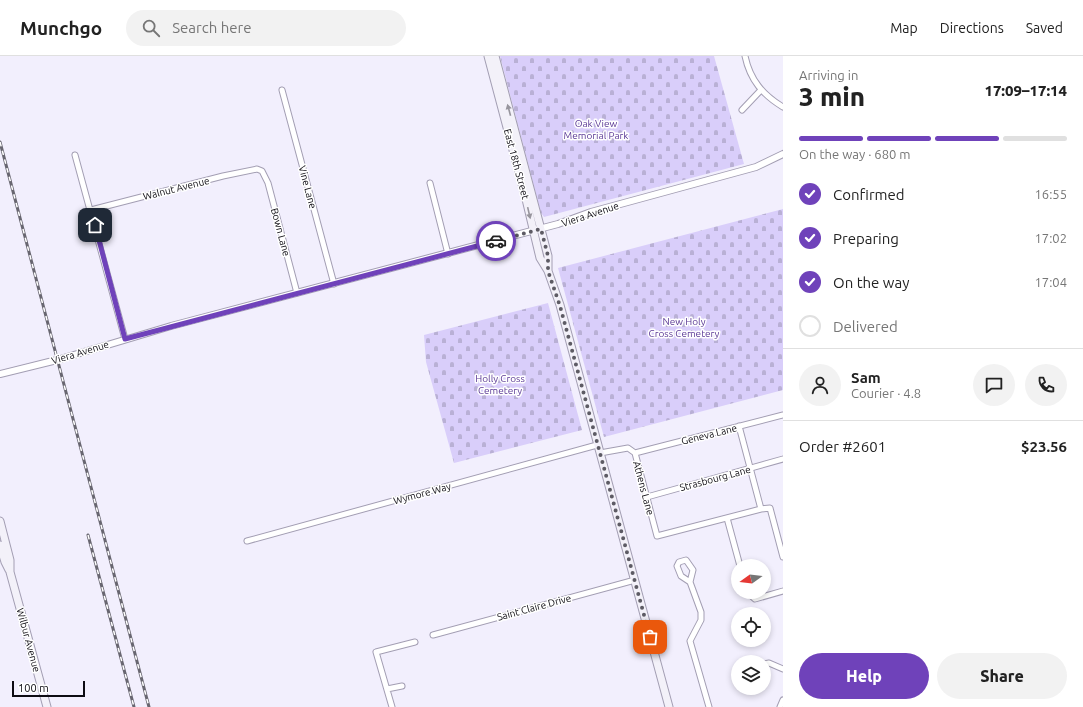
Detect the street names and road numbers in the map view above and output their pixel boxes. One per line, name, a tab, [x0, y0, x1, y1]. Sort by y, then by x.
street label: East 18th Street	[502, 128, 531, 201]
street label: Vine Lane	[296, 164, 319, 210]
street label: Walnut Avenue	[142, 175, 211, 202]
street label: Viera Avenue	[560, 200, 620, 229]
street label: Bown Lane	[269, 207, 292, 257]
street label: Viera Avenue	[50, 339, 110, 366]
street label: Geneva Lane	[680, 422, 738, 447]
street label: Athens Lane	[631, 460, 656, 516]
street label: Strasbourg Lane	[678, 464, 752, 493]
street label: Wymore Way	[392, 480, 452, 506]
street label: Saint Claire Drive	[496, 592, 572, 623]
street label: Wilbur Avenue	[15, 607, 42, 673]

